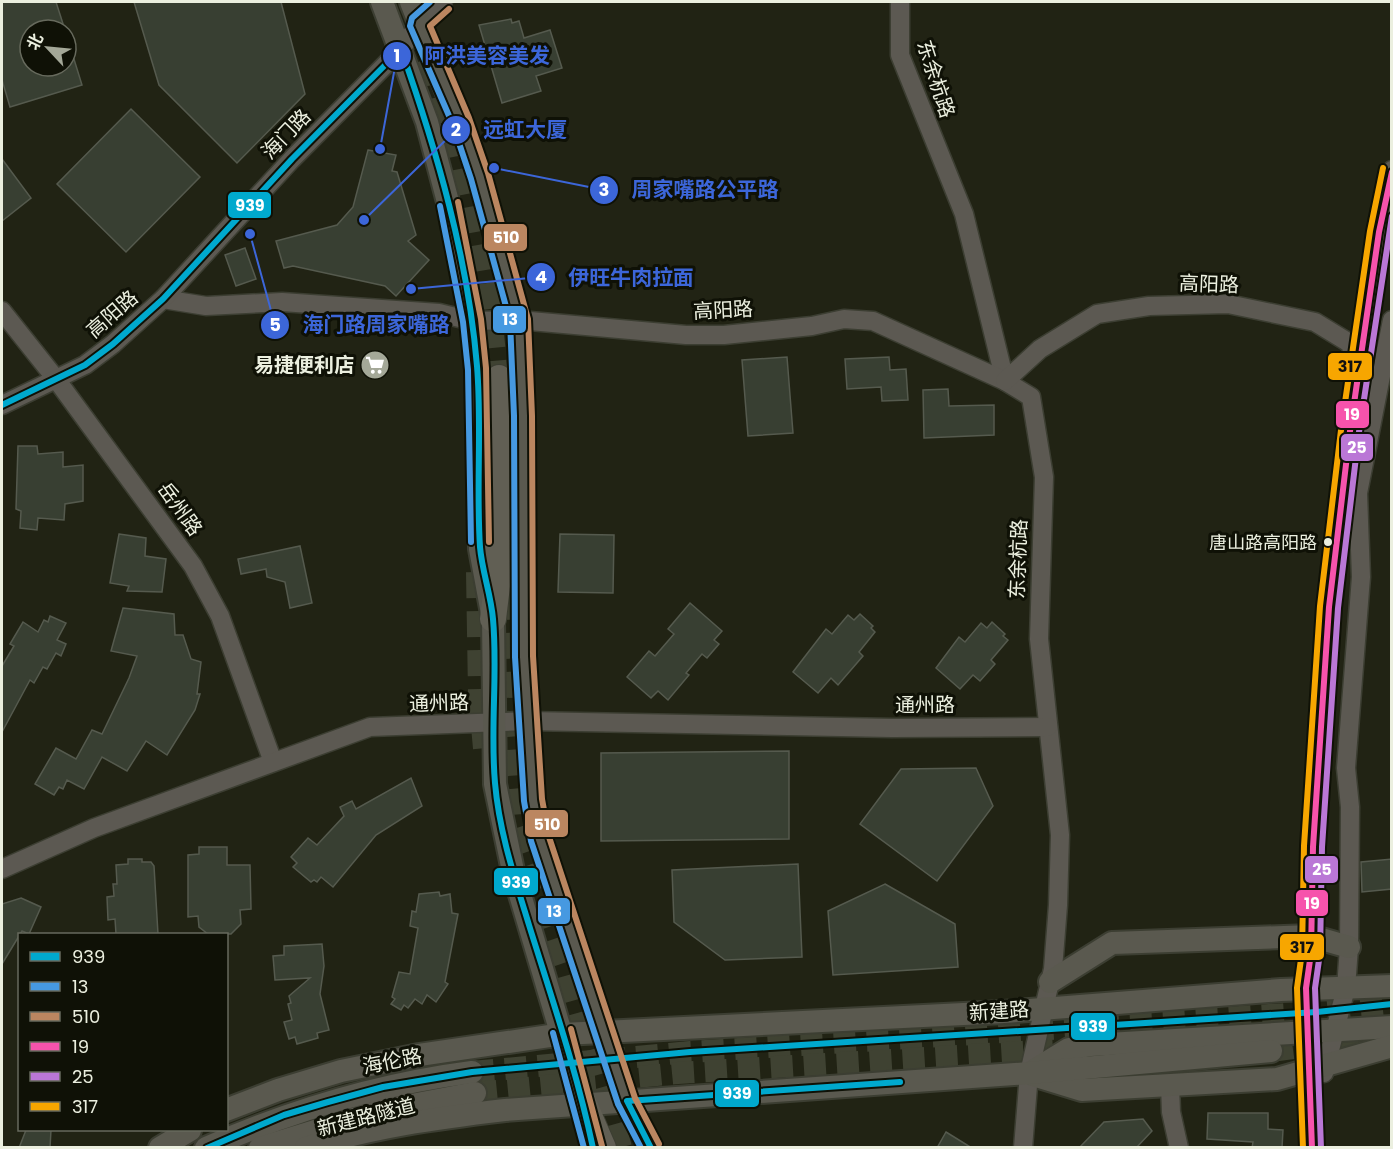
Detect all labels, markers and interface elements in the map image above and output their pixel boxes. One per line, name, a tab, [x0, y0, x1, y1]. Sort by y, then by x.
north arrow	[18, 18, 78, 78]
text: 北	[21, 29, 49, 54]
callout: 阿洪美容美发	[382, 36, 562, 75]
street label: 东余杭路	[910, 37, 962, 121]
text: 阿洪美容美发	[424, 41, 550, 70]
text: 1	[394, 43, 400, 68]
street label: 海门路	[255, 103, 317, 165]
callout: 远虹大厦	[441, 110, 579, 149]
text: 远虹大厦	[483, 115, 567, 144]
text: 2	[451, 117, 461, 142]
callout: 周家嘴路公平路	[589, 170, 790, 209]
text: 周家嘴路公平路	[632, 175, 779, 204]
text: 3	[599, 177, 609, 202]
line badge: 939	[227, 191, 272, 219]
text: 939	[235, 194, 265, 217]
line badge: 510	[483, 223, 528, 252]
text: 510	[493, 226, 519, 249]
callout: 伊旺牛肉拉面	[526, 258, 706, 297]
text: 伊旺牛肉拉面	[568, 263, 694, 292]
text: 4	[535, 264, 547, 289]
street label: 高阳路	[1179, 269, 1239, 299]
street label: 高阳路	[80, 284, 144, 344]
street label: 高阳路	[692, 294, 754, 326]
callout: 海门路周家嘴路	[260, 305, 461, 344]
line badge: 13	[492, 305, 527, 334]
text: 13	[502, 308, 518, 331]
text: 海门路周家嘴路	[303, 310, 450, 339]
text: 5	[269, 312, 281, 337]
supermarket icon: 易捷便利店	[359, 349, 391, 381]
place label: 易捷便利店	[254, 351, 354, 379]
line badge: 317	[1327, 352, 1373, 381]
text: 317	[1338, 355, 1363, 378]
line badge: 19	[1335, 400, 1370, 429]
text: 19	[1344, 403, 1360, 426]
line badge: 25	[1340, 433, 1374, 462]
text: 25	[1347, 436, 1367, 459]
street label: 岳州路	[151, 477, 209, 541]
street label: 东余杭路	[1003, 519, 1033, 599]
place label: 唐山路高阳路	[1209, 530, 1317, 555]
marker: 唐山路高阳路	[1322, 536, 1334, 548]
street label: 通州路	[409, 688, 469, 718]
street label: 通州路	[895, 691, 955, 719]
line badge: 510	[524, 809, 569, 838]
text: 510	[534, 813, 560, 836]
line badge: 25	[1304, 855, 1339, 884]
text: 25	[1312, 858, 1332, 881]
line badge: 939	[493, 867, 539, 896]
text: 939	[501, 871, 531, 894]
line badge: 19	[1295, 889, 1329, 917]
text: 19	[1304, 892, 1320, 915]
line badge: 13	[537, 897, 571, 925]
text: 13	[546, 900, 562, 923]
legend	[18, 933, 228, 1131]
line badge: 317	[1279, 933, 1325, 961]
text: 317	[1290, 936, 1315, 959]
text: 939	[72, 944, 105, 969]
text: 13	[72, 974, 88, 999]
street label: 新建路	[968, 995, 1030, 1027]
text: 510	[72, 1004, 100, 1029]
line badge: 939	[1070, 1012, 1116, 1041]
text: 939	[1078, 1015, 1108, 1038]
text: 19	[72, 1034, 89, 1059]
street label: 海伦路	[360, 1042, 424, 1080]
text: 25	[72, 1064, 94, 1089]
line badge: 939	[714, 1079, 760, 1108]
text: 939	[722, 1082, 752, 1105]
street label: 新建路隧道	[314, 1091, 418, 1143]
text: 317	[72, 1094, 98, 1119]

